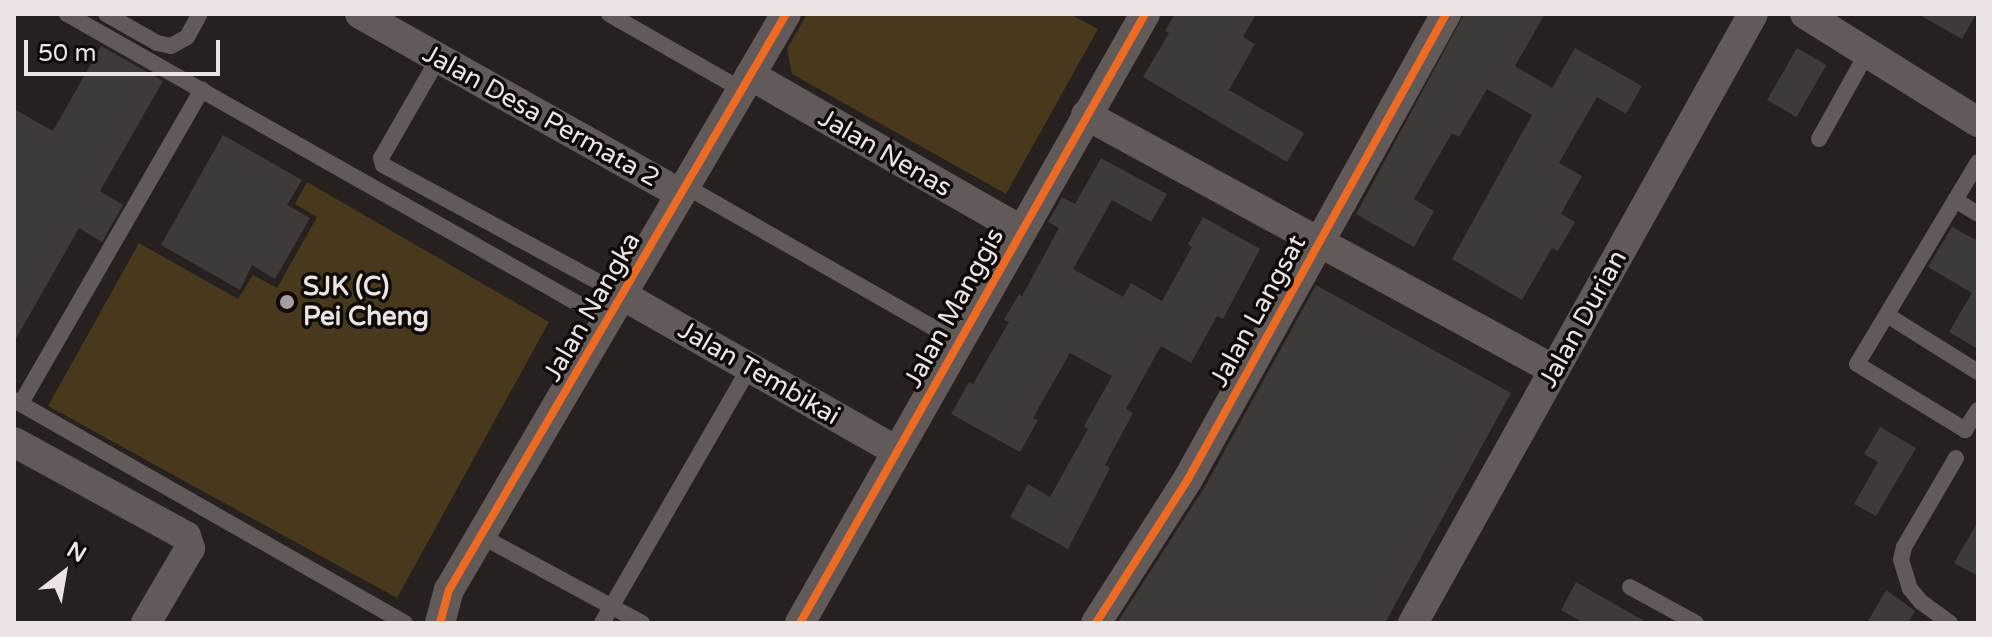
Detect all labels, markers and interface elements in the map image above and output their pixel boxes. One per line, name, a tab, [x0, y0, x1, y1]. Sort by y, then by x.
scale bar	[28, 24, 224, 74]
street label: Jalan Desa Permata 2	[417, 38, 665, 194]
text: 50 m	[38, 39, 96, 68]
street label: Jalan Nenas	[813, 102, 957, 204]
street label: Jalan Manggis	[897, 223, 1011, 393]
street label: Jalan Nangka	[537, 227, 647, 387]
street label: Jalan Langsat	[1203, 230, 1313, 392]
street label: Jalan Durian	[1532, 245, 1634, 393]
place label: SJK (C) Pei Cheng	[303, 271, 429, 332]
marker: SJK (C) Pei Cheng	[278, 293, 296, 311]
street label: Jalan Tembikai	[673, 314, 845, 432]
north arrow	[24, 533, 104, 613]
text: N	[62, 537, 91, 568]

